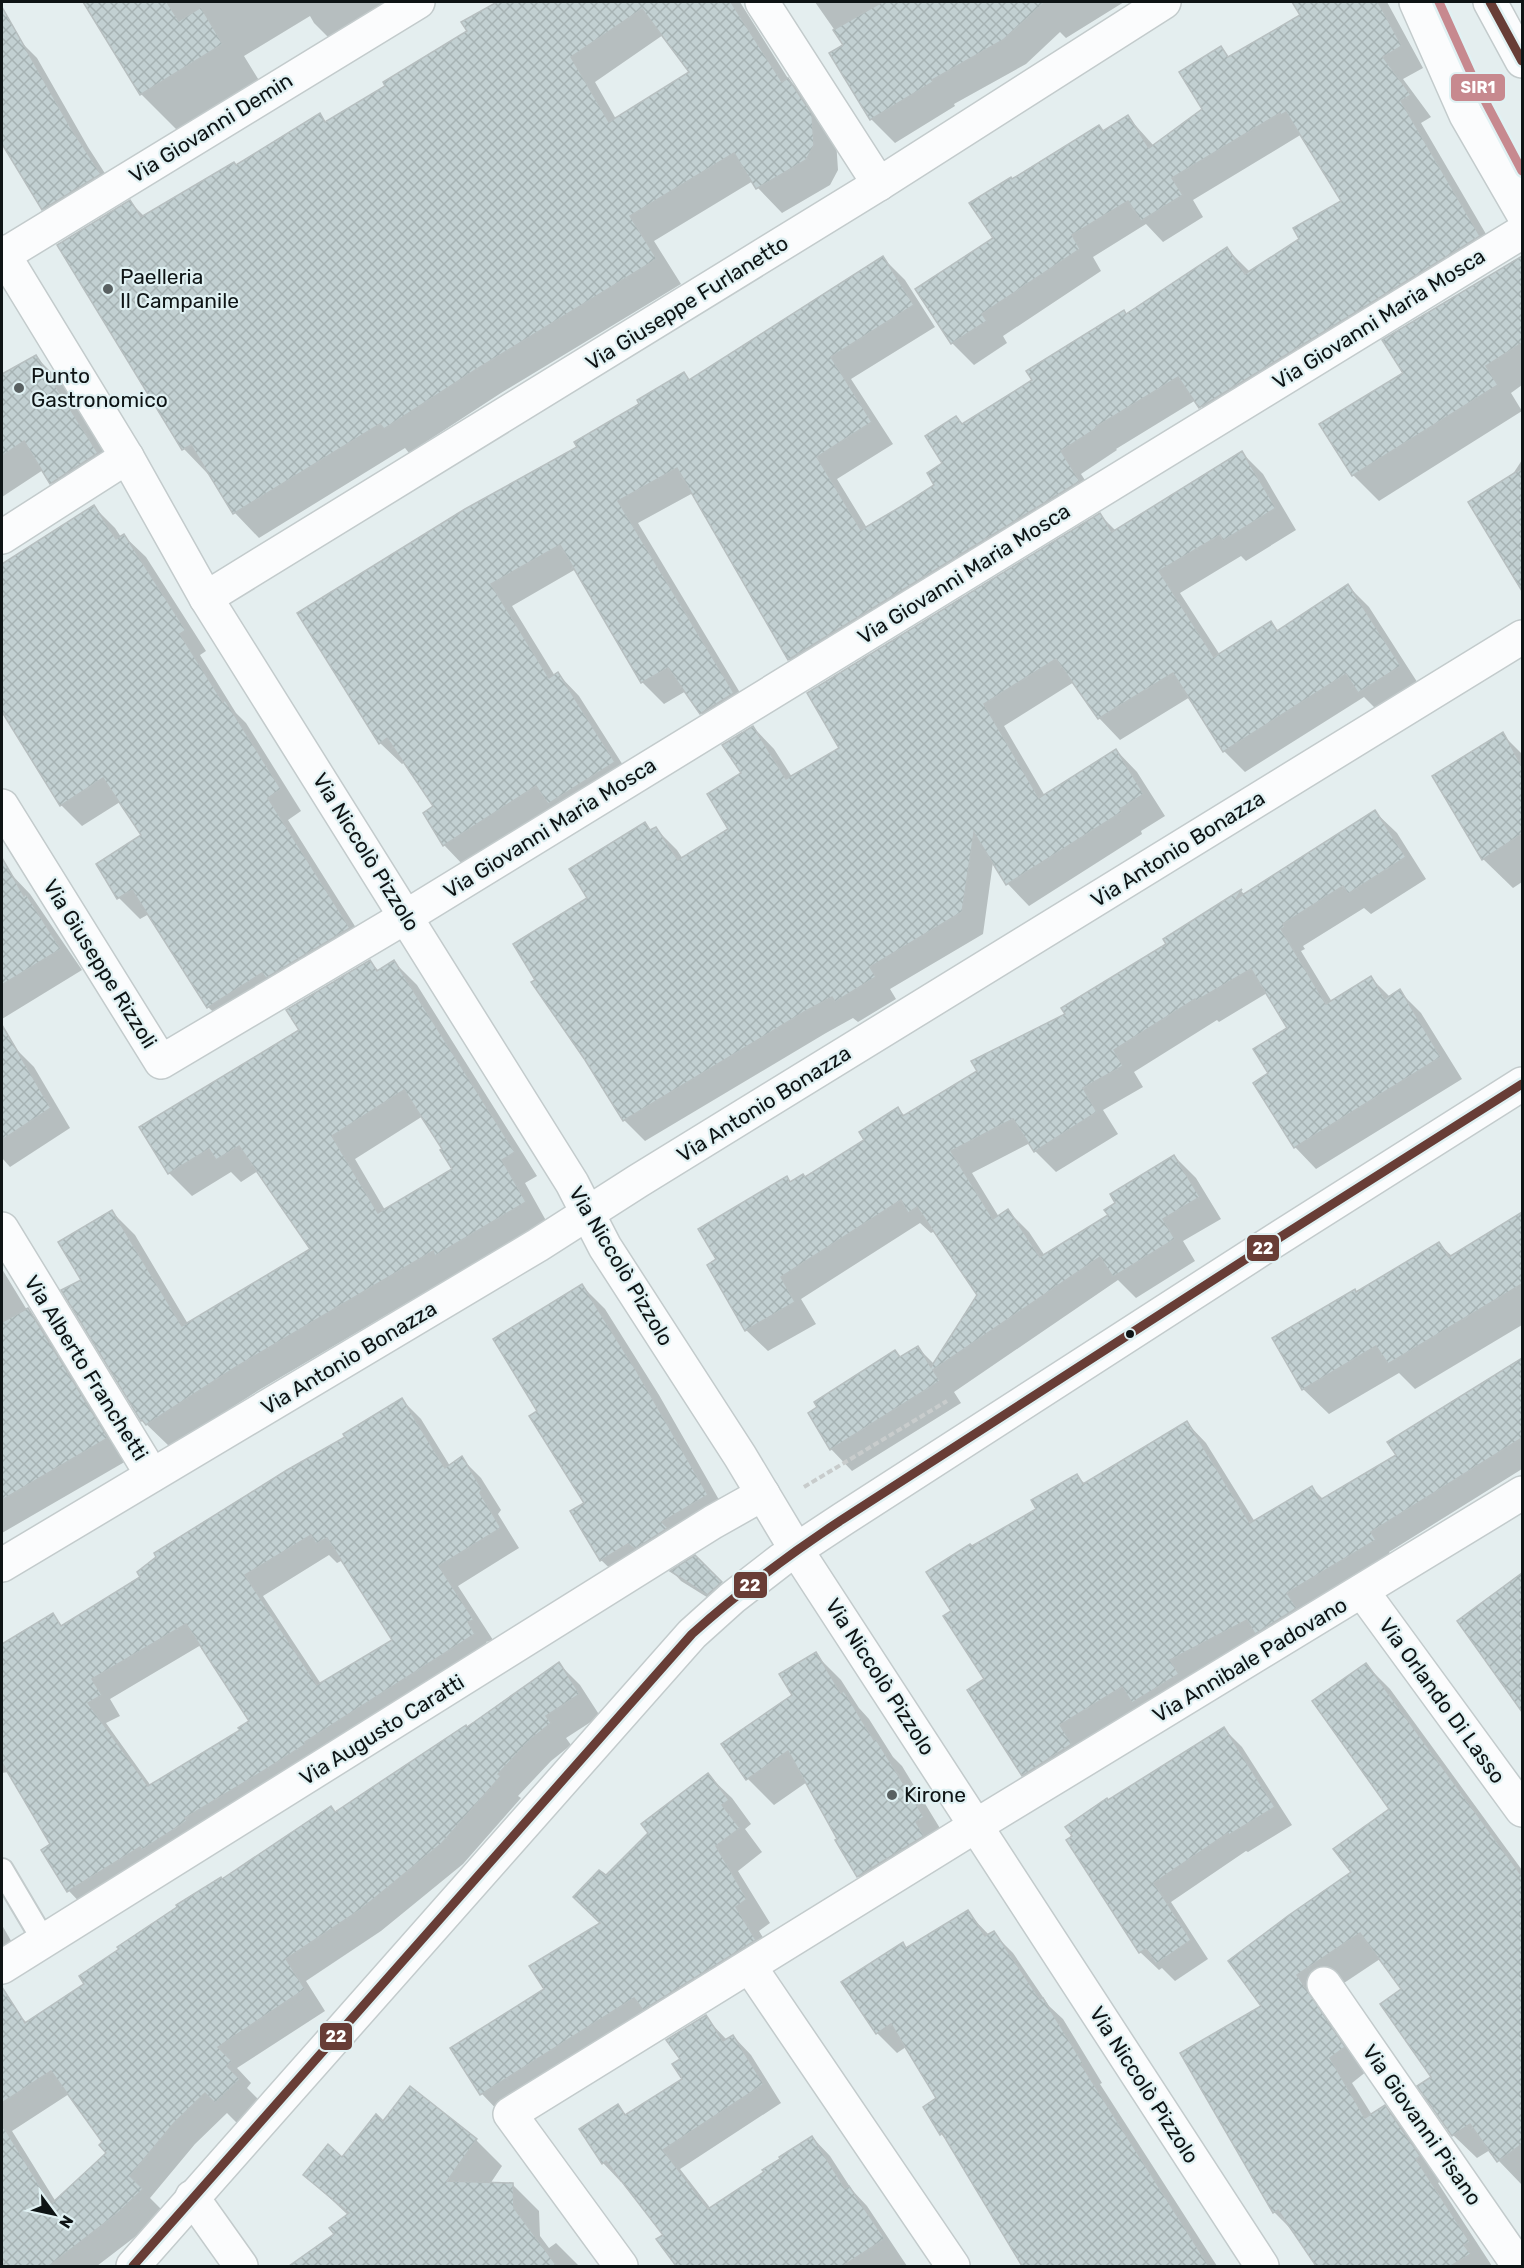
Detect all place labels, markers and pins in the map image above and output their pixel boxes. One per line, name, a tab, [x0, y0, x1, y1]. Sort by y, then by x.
place label: Paelleria Il Campanile	[120, 264, 239, 313]
marker: Paelleria Il Campanile	[101, 282, 115, 296]
place label: Punto Gastronomico	[31, 363, 168, 412]
marker: Punto Gastronomico	[12, 381, 26, 395]
unlabelled marker	[1124, 1328, 1136, 1340]
place label: Kirone	[904, 1782, 966, 1807]
marker: Kirone	[885, 1788, 899, 1802]

